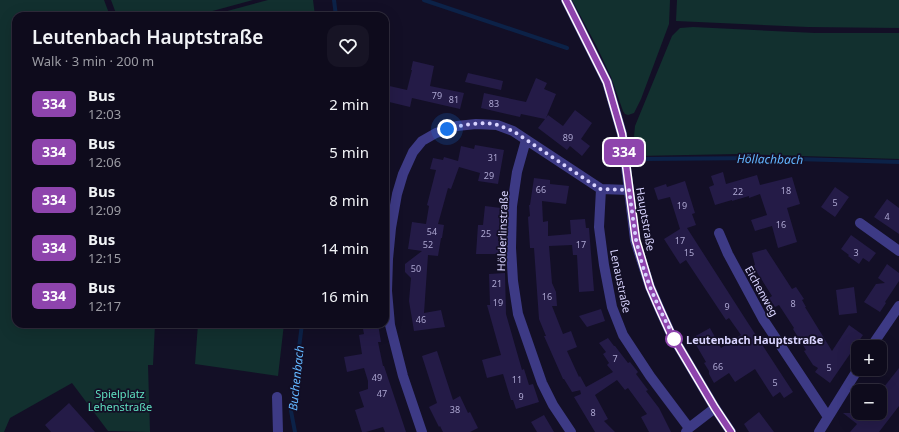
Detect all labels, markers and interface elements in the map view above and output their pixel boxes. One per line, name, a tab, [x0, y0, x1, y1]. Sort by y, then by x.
text: Leutenbach Hauptstraße	[32, 24, 263, 50]
button: heart	[327, 25, 369, 67]
text: Walk · 3 min · 200 m	[32, 52, 154, 70]
text: Bus	[88, 85, 115, 105]
house number: 79	[432, 89, 442, 102]
house number: 81	[449, 93, 459, 106]
text: 334	[42, 94, 66, 113]
text: 2 min	[329, 94, 369, 114]
house number: 83	[489, 97, 499, 110]
text: 12:03	[88, 105, 121, 123]
your location	[437, 119, 457, 139]
house number: 89	[563, 131, 573, 144]
text: Bus	[88, 133, 115, 153]
line badge: 334	[601, 139, 647, 165]
text: 334	[42, 142, 66, 161]
text: 5 min	[329, 142, 369, 162]
text: 334	[612, 142, 636, 161]
water label: Höllachbach	[737, 150, 803, 168]
house number: 31	[488, 151, 498, 164]
text: 12:06	[88, 153, 121, 171]
house number: 29	[484, 169, 494, 182]
text: Bus	[88, 181, 115, 201]
house number: 66	[536, 183, 546, 196]
house number: 18	[781, 184, 791, 197]
house number: 22	[733, 185, 743, 198]
street label: Hauptstraße	[633, 186, 659, 252]
text: 334	[42, 190, 66, 209]
text: 8 min	[329, 190, 369, 210]
street label: Hölderlinstraße	[493, 191, 511, 271]
house number: 5	[832, 196, 838, 209]
house number: 19	[677, 199, 687, 212]
text: 12:09	[88, 201, 121, 219]
house number: 4	[884, 210, 890, 223]
house number: 16	[776, 218, 786, 231]
house number: 54	[427, 225, 437, 238]
house number: 25	[481, 227, 491, 240]
text: Bus	[88, 229, 115, 249]
house number: 17	[675, 234, 685, 247]
text: 334	[42, 238, 66, 257]
text: 14 min	[321, 238, 369, 258]
house number: 52	[423, 238, 433, 251]
house number: 17	[576, 238, 586, 251]
house number: 15	[684, 246, 694, 259]
house number: 3	[853, 246, 859, 259]
street label: Lenaustraße	[607, 248, 635, 314]
text: 12:15	[88, 249, 121, 267]
house number: 50	[411, 262, 421, 275]
street label: Eichenweg	[742, 263, 782, 319]
text: Bus	[88, 277, 115, 297]
house number: 21	[492, 277, 502, 290]
text: 334	[42, 286, 66, 305]
text: 16 min	[321, 286, 369, 306]
house number: 16	[542, 290, 552, 303]
house number: 19	[493, 296, 503, 309]
text: 12:17	[88, 297, 121, 315]
house number: 8	[790, 297, 796, 310]
house number: 9	[724, 300, 730, 313]
house number: 46	[416, 313, 426, 326]
marker: Leutenbach Hauptstraße	[665, 330, 683, 348]
place label: Leutenbach Hauptstraße	[686, 332, 824, 347]
map controls	[851, 340, 887, 420]
button: +	[851, 340, 887, 376]
water label: Buchenbach	[284, 344, 308, 412]
house number: 7	[612, 352, 618, 365]
house number: 66	[713, 360, 723, 373]
house number: 5	[826, 361, 832, 374]
house number: 49	[372, 371, 382, 384]
house number: 11	[512, 373, 522, 386]
house number: 5	[772, 376, 778, 389]
button: −	[851, 384, 887, 420]
park label: Spielplatz Lehenstraße	[88, 386, 152, 414]
house number: 47	[377, 387, 387, 400]
house number: 9	[518, 390, 524, 403]
house number: 38	[450, 403, 460, 416]
house number: 8	[590, 406, 596, 419]

